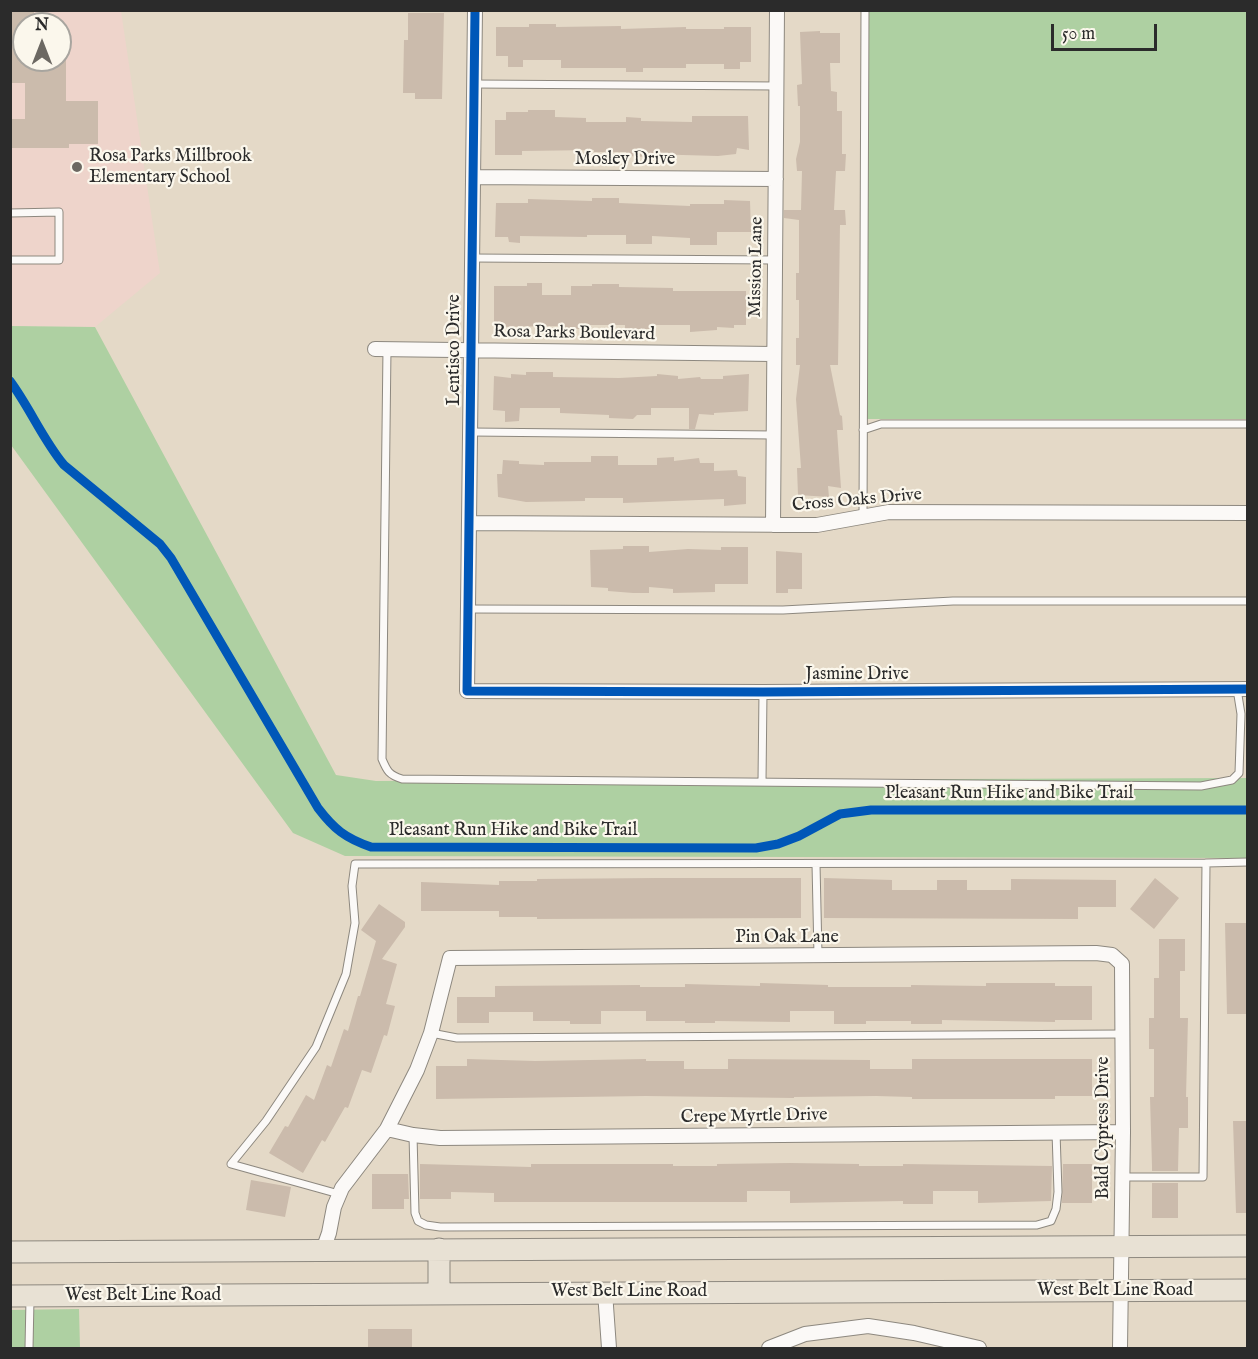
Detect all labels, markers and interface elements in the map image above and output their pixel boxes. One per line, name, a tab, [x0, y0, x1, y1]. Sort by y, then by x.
north arrow	[12, 12, 72, 72]
scale bar	[1054, 12, 1160, 50]
text: N	[35, 16, 49, 36]
text: 50 m	[1062, 23, 1095, 46]
place label: Rosa Parks Millbrook Elementary School	[89, 146, 252, 188]
street label: Mosley Drive	[575, 149, 675, 171]
marker: Rosa Parks Millbrook Elementary School	[70, 160, 84, 174]
street label: Mission Lane	[745, 216, 769, 318]
street label: Lentisco Drive	[444, 294, 466, 406]
street label: Rosa Parks Boulevard	[493, 322, 655, 346]
street label: Cross Oaks Drive	[791, 485, 923, 517]
street label: Jasmine Drive	[805, 664, 909, 686]
street label: Pleasant Run Hike and Bike Trail	[885, 783, 1133, 805]
street label: Pleasant Run Hike and Bike Trail	[389, 820, 637, 842]
street label: Pin Oak Lane	[735, 927, 839, 949]
street label: Bald Cypress Drive	[1093, 1057, 1115, 1199]
street label: Crepe Myrtle Drive	[680, 1105, 828, 1129]
street label: West Belt Line Road	[1037, 1280, 1193, 1302]
street label: West Belt Line Road	[551, 1281, 707, 1303]
street label: West Belt Line Road	[65, 1285, 221, 1307]

